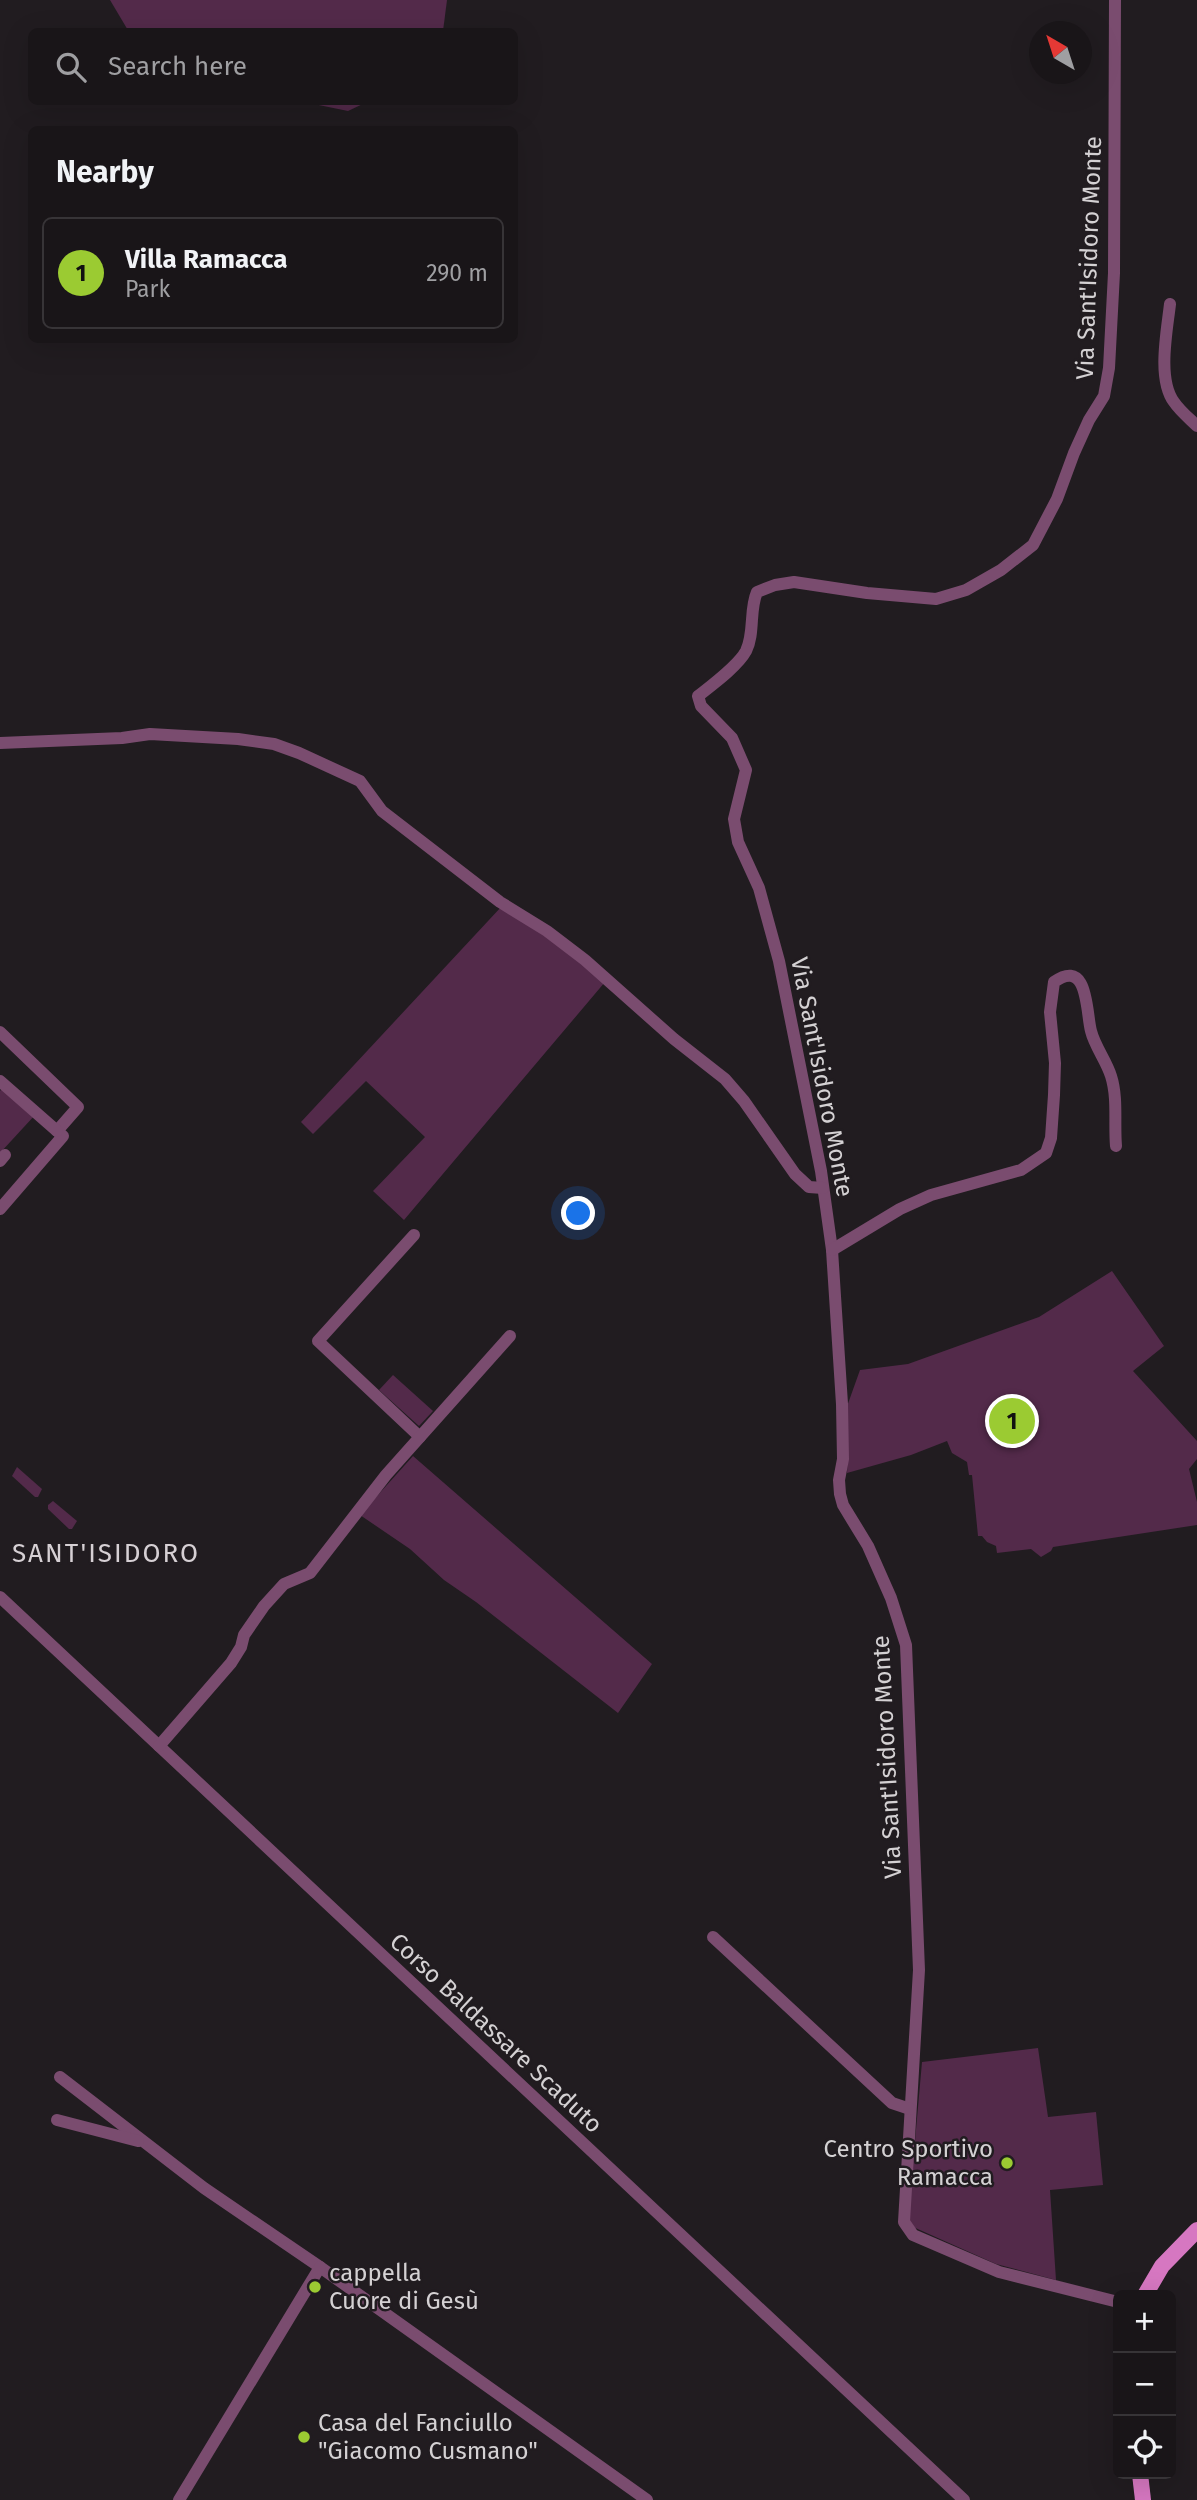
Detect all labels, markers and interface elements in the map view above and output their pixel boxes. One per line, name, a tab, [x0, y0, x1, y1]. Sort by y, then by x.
north arrow	[1029, 21, 1092, 84]
search box	[28, 28, 518, 105]
icon: search	[52, 48, 90, 86]
text: Search here	[108, 51, 247, 82]
street label: Via Sant'Isidoro Monte	[1071, 136, 1107, 380]
text: Nearby	[56, 154, 154, 190]
text: Villa Ramacca	[125, 244, 288, 275]
text: 1	[76, 259, 86, 287]
text: 290 m	[426, 259, 488, 287]
text: Park	[125, 275, 170, 303]
street label: Via Sant'Isidoro Monte	[785, 955, 859, 1199]
your location	[561, 1196, 595, 1230]
pin: 1	[989, 1395, 1035, 1447]
district label: SANT'ISIDORO	[12, 1538, 200, 1569]
street label: Via Sant'Isidoro Monte	[867, 1635, 907, 1879]
street label: Corso Baldassare Scaduto	[384, 1927, 608, 2139]
place label: Centro Sportivo Ramacca	[824, 2135, 993, 2191]
marker: Centro Sportivo Ramacca	[999, 2155, 1015, 2171]
place label: cappella Cuore di Gesù	[329, 2259, 479, 2315]
marker: cappella Cuore di Gesù	[307, 2279, 323, 2295]
map controls	[1113, 2290, 1176, 2479]
button: +	[1113, 2290, 1176, 2353]
button: −	[1113, 2353, 1176, 2416]
place label: Casa del Fanciullo "Giacomo Cusmano"	[318, 2409, 538, 2465]
button: locate	[1113, 2416, 1176, 2479]
marker: Casa del Fanciullo "Giacomo Cusmano"	[296, 2429, 312, 2445]

